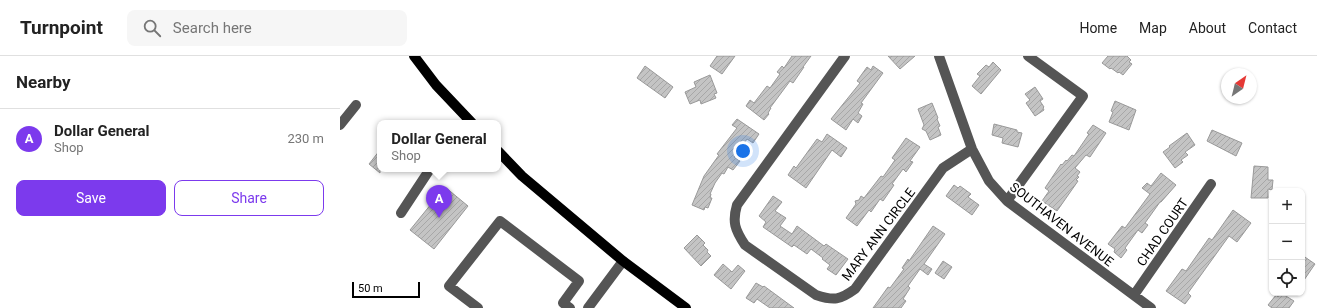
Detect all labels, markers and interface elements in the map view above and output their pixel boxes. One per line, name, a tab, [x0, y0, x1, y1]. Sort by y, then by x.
search box	[127, 10, 407, 46]
text: Turnpoint	[20, 16, 103, 39]
icon: search	[141, 17, 163, 39]
text: Search here	[173, 19, 252, 37]
text: Home	[1079, 20, 1117, 36]
text: Map	[1139, 20, 1167, 36]
text: About	[1189, 20, 1226, 36]
text: Contact	[1248, 20, 1297, 36]
north arrow	[1221, 68, 1257, 104]
text: Nearby	[16, 72, 71, 92]
popup	[377, 120, 501, 172]
text: Dollar General	[54, 122, 149, 140]
text: Dollar General	[391, 130, 487, 148]
text: A	[25, 131, 33, 146]
text: 230 m	[287, 131, 324, 146]
text: Shop	[54, 140, 84, 155]
your location	[733, 141, 753, 161]
text: Shop	[391, 148, 421, 163]
street label: SOUTHAVEN AVENUE	[1007, 179, 1116, 269]
button: Save	[16, 180, 166, 216]
button: Share	[174, 180, 324, 216]
pin: A	[426, 185, 452, 218]
street label: MARY ANN CIRCLE	[839, 185, 918, 283]
map controls	[1269, 188, 1305, 296]
button: +	[1269, 188, 1305, 224]
street label: CHAD COURT	[1134, 195, 1191, 269]
button: −	[1269, 224, 1305, 260]
button: locate	[1269, 260, 1305, 296]
scale bar	[352, 280, 420, 299]
text: 50 m	[358, 282, 383, 295]

